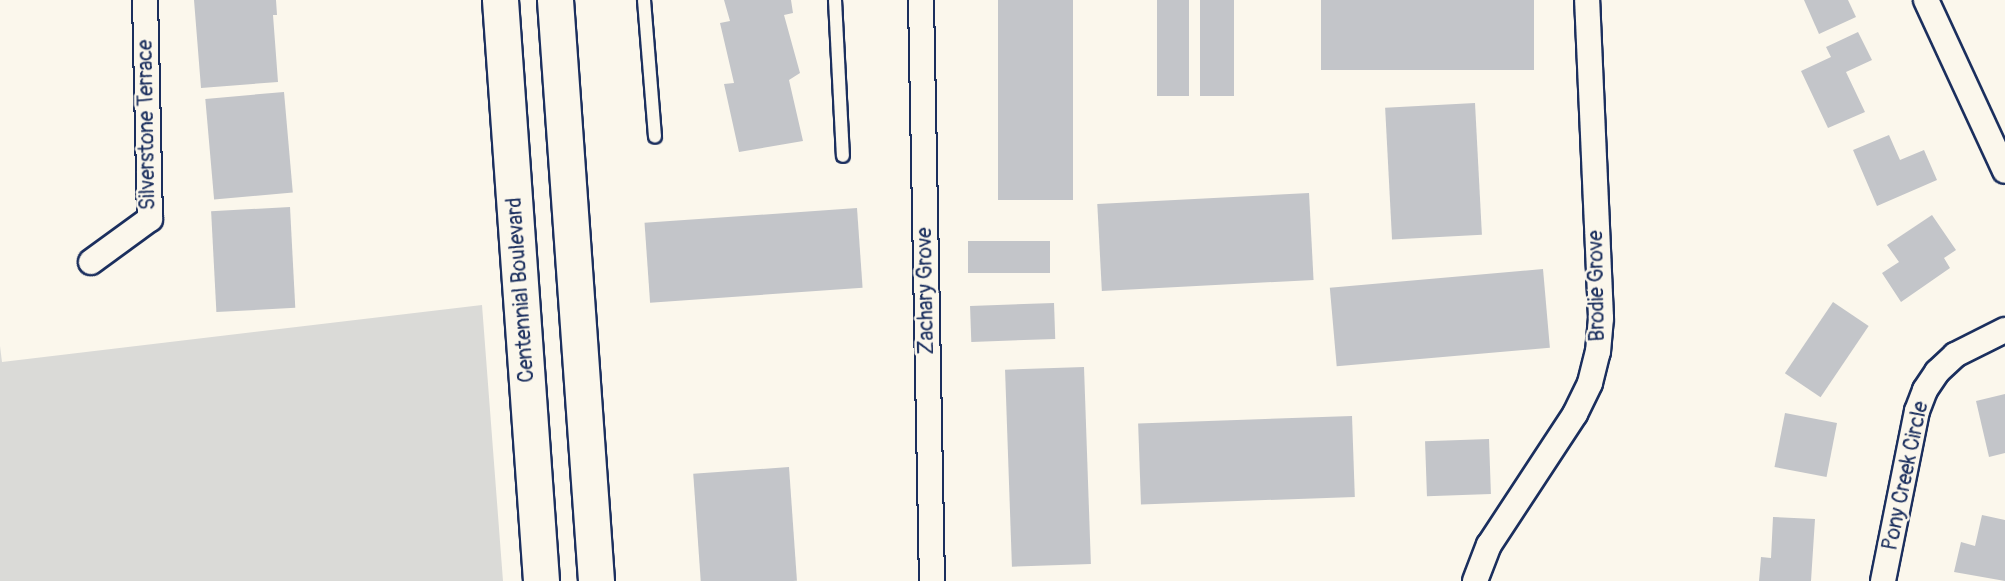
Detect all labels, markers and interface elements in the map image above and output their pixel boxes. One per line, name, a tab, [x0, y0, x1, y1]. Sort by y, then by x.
street label: Silverstone Terrace	[133, 40, 161, 210]
street label: Centennial Boulevard	[502, 197, 540, 383]
street label: Zachary Grove	[912, 227, 940, 355]
street label: Brodie Grove	[1583, 230, 1611, 342]
street label: Pony Creek Circle	[1878, 399, 1934, 553]

